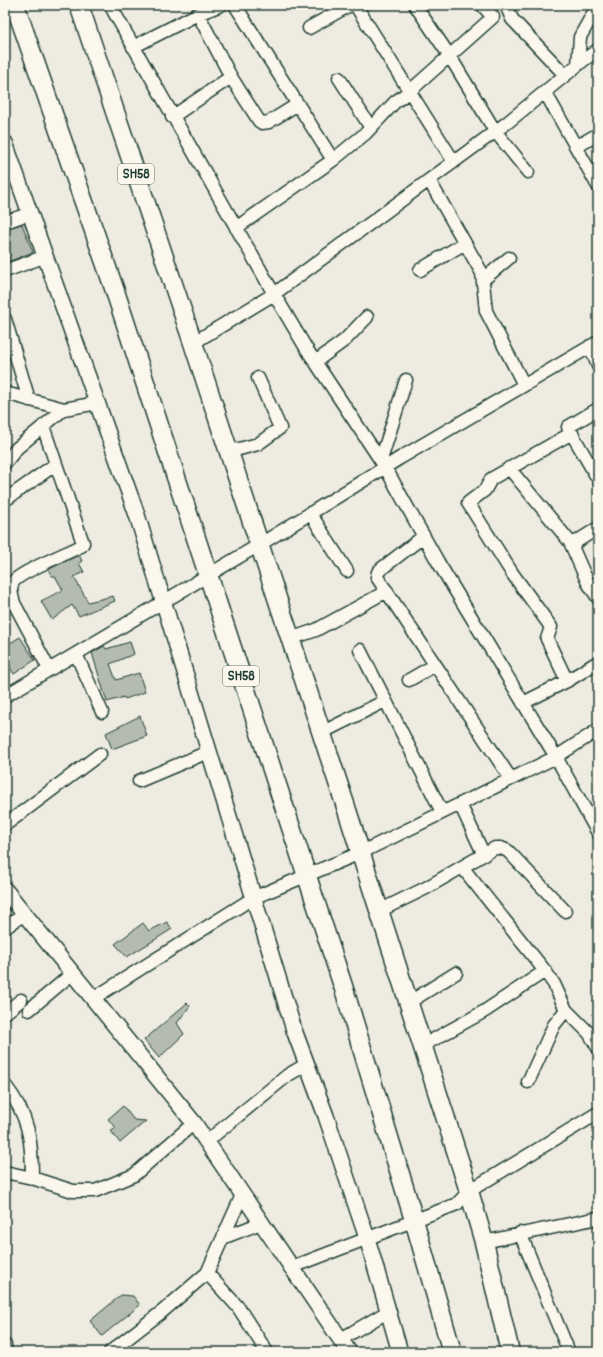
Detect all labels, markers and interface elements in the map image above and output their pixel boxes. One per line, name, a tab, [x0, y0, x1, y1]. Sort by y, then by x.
road number: SH58	[118, 164, 154, 184]
road number: SH58	[223, 666, 259, 686]

